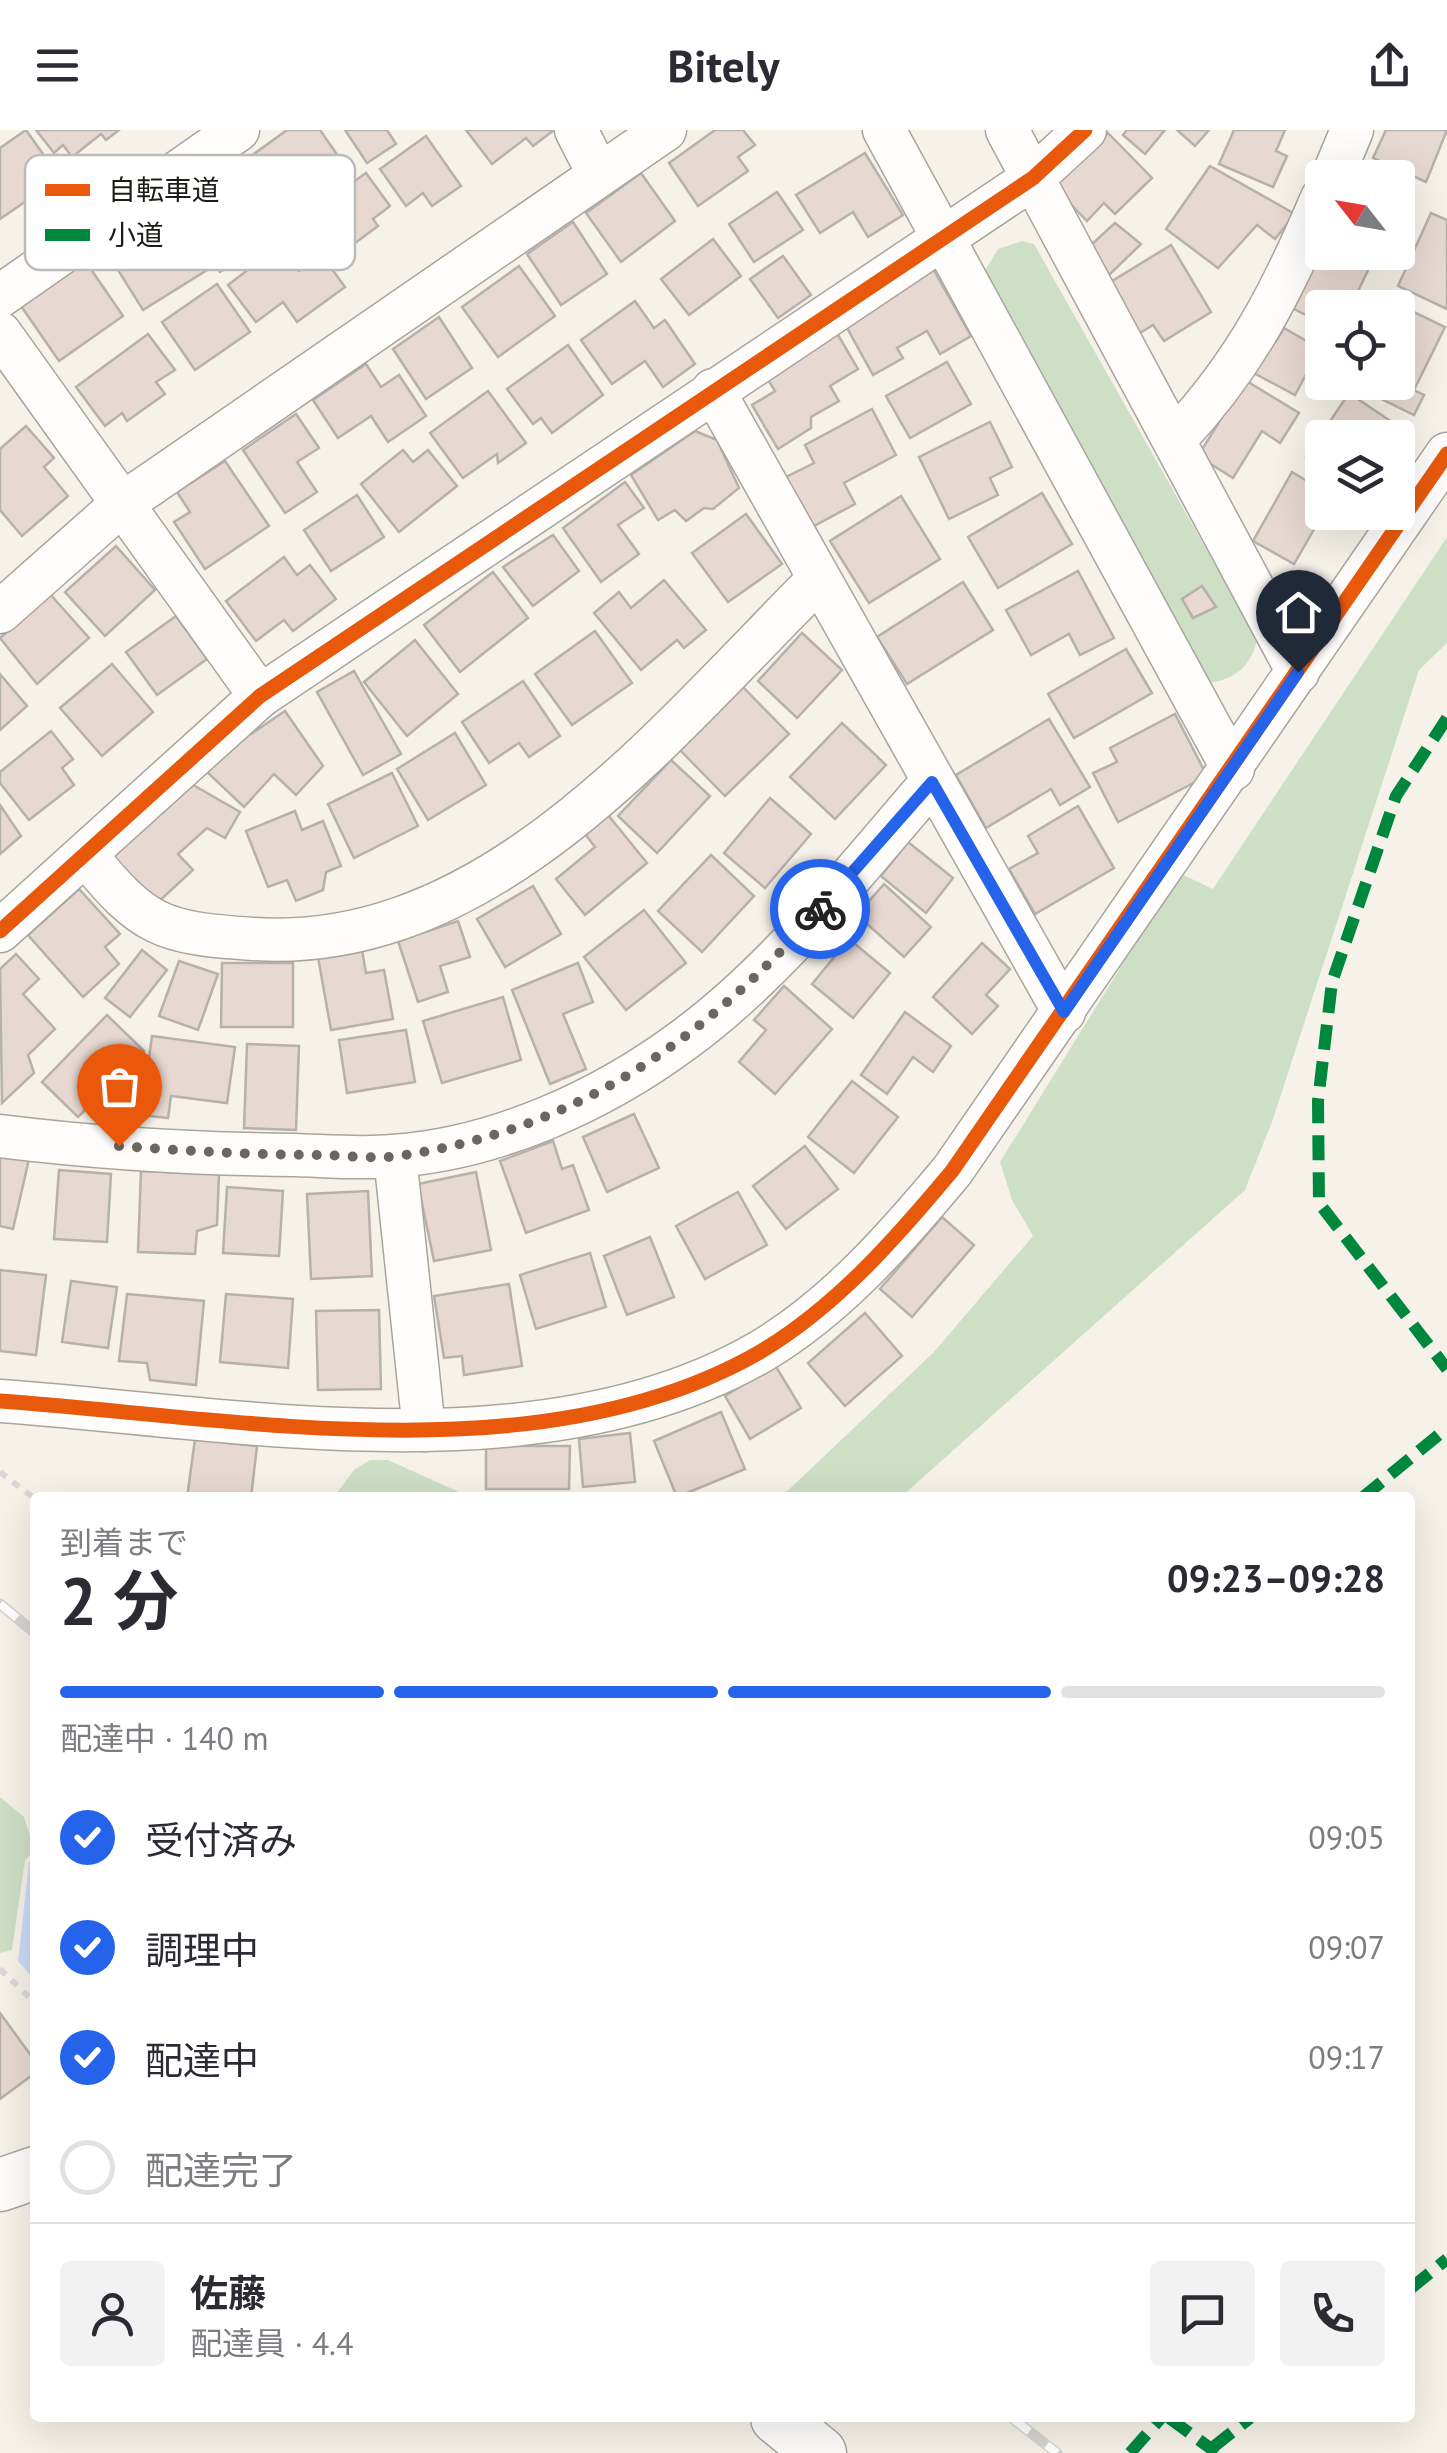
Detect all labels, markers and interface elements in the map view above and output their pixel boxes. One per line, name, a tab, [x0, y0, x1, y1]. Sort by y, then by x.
text: Bitely	[668, 36, 779, 94]
icon: menu	[30, 38, 85, 93]
icon: share	[1362, 38, 1417, 93]
legend	[25, 155, 355, 270]
north arrow	[1305, 160, 1415, 270]
map controls	[1305, 160, 1415, 530]
text: 自転車道	[108, 171, 220, 208]
text: 小道	[108, 216, 164, 253]
button: locate	[1305, 290, 1415, 400]
button: layers	[1305, 420, 1415, 530]
pin	[1256, 570, 1341, 673]
icon: home	[1271, 585, 1326, 640]
courier	[770, 859, 870, 959]
icon: bike	[793, 882, 848, 937]
pin	[77, 1044, 162, 1147]
icon: bag	[92, 1059, 147, 1114]
text: 到着まで	[60, 1521, 188, 1563]
text: 09:23–09:28	[1167, 1553, 1385, 1602]
text: 2 分	[60, 1558, 178, 1642]
text: 配達中 · 140 m	[60, 1717, 268, 1759]
icon: check	[60, 1810, 115, 1865]
text: 受付済み	[145, 1815, 297, 1864]
text: 09:05	[1308, 1816, 1385, 1858]
icon: check	[60, 1920, 115, 1975]
text: 調理中	[145, 1925, 259, 1974]
text: 09:07	[1308, 1926, 1385, 1968]
icon: check	[60, 2030, 115, 2085]
text: 配達中	[145, 2035, 259, 2084]
text: 09:17	[1308, 2036, 1385, 2078]
text: 配達完了	[145, 2145, 297, 2194]
button: person	[60, 2261, 165, 2366]
button: chat	[1150, 2261, 1255, 2366]
button: phone	[1280, 2261, 1385, 2366]
text: 佐藤	[190, 2268, 266, 2317]
text: 配達員 · 4.4	[190, 2322, 353, 2364]

